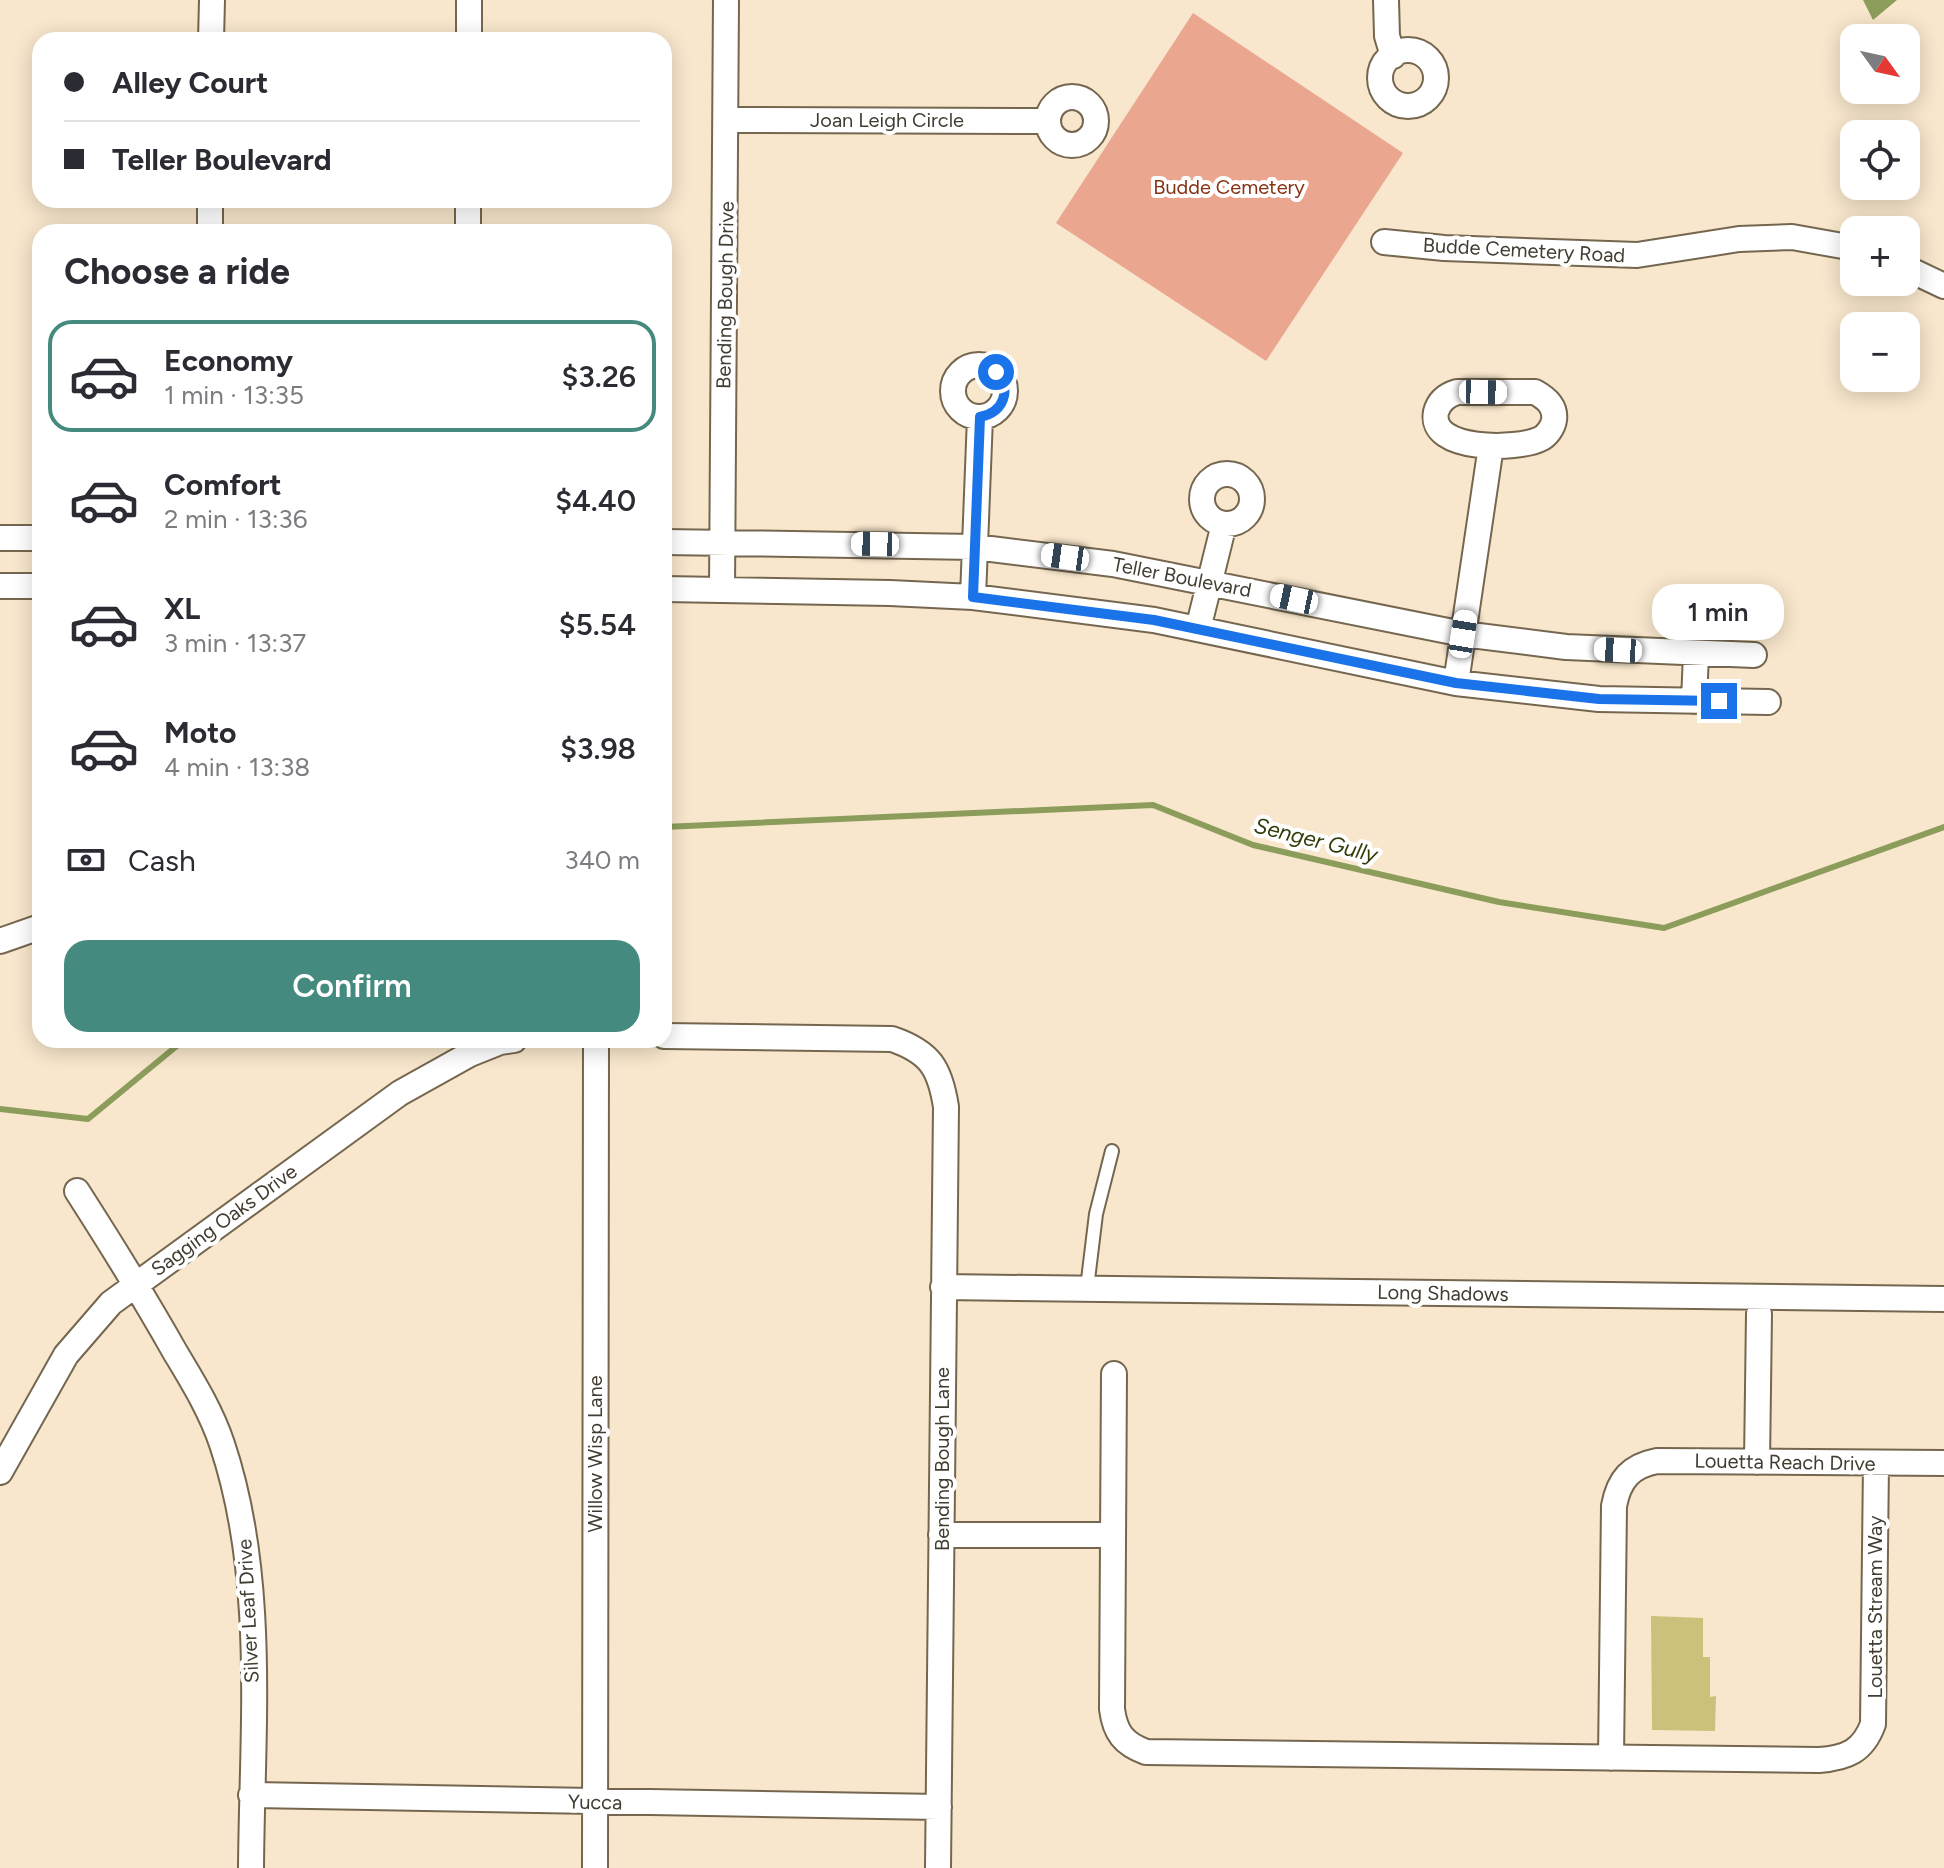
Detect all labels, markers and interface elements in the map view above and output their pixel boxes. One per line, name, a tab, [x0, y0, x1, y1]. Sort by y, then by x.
north arrow	[1840, 24, 1920, 104]
map controls	[1840, 24, 1920, 392]
text: Alley Court	[112, 64, 268, 101]
street label: Joan Leigh Circle	[810, 108, 964, 132]
button: locate	[1840, 120, 1920, 200]
text: Teller Boulevard	[112, 141, 332, 178]
park label: Budde Cemetery	[1153, 175, 1305, 199]
street label: Bending Bough Drive	[711, 201, 739, 389]
button: +	[1840, 216, 1920, 296]
street label: Budde Cemetery Road	[1422, 233, 1626, 267]
text: Choose a ride	[64, 250, 290, 293]
button: −	[1840, 312, 1920, 392]
icon: car	[68, 340, 140, 412]
text: Economy	[164, 342, 293, 379]
route start	[978, 354, 1014, 390]
text: $3.26	[561, 358, 636, 395]
text: 1 min · 13:35	[164, 379, 304, 411]
car	[1459, 380, 1507, 404]
icon: car	[68, 464, 140, 536]
text: Comfort	[164, 466, 282, 503]
text: $4.40	[555, 482, 636, 519]
text: 2 min · 13:36	[164, 503, 307, 535]
car	[851, 532, 899, 556]
car	[1040, 542, 1090, 572]
street label: Teller Boulevard	[1110, 552, 1254, 602]
car	[1268, 582, 1320, 616]
callout: 1 min	[1653, 585, 1785, 641]
icon: car	[68, 588, 140, 660]
text: XL	[164, 590, 200, 627]
text: 1 min	[1688, 596, 1748, 628]
text: $5.54	[559, 606, 636, 643]
car	[1447, 608, 1479, 660]
text: 3 min · 13:37	[164, 627, 306, 659]
car	[1593, 637, 1643, 663]
route end	[1701, 683, 1737, 719]
icon: car	[68, 712, 140, 784]
text: Moto	[164, 714, 236, 751]
text: $3.98	[560, 730, 636, 767]
text: 4 min · 13:38	[164, 751, 310, 783]
water label: Senger Gully	[1252, 812, 1382, 869]
icon: cash	[64, 838, 108, 882]
text: Cash	[128, 842, 196, 879]
text: 340 m	[564, 844, 640, 876]
button: Confirm	[64, 940, 640, 1032]
street label: Sagging Oaks Drive	[146, 1159, 302, 1281]
street label: Long Shadows	[1377, 1280, 1509, 1306]
street label: Bending Bough Lane	[930, 1367, 954, 1551]
street label: Willow Wisp Lane	[583, 1375, 607, 1533]
street label: Louetta Reach Drive	[1694, 1448, 1876, 1476]
street label: Louetta Stream Way	[1863, 1515, 1887, 1698]
street label: Silver Leaf Drive	[232, 1538, 264, 1684]
street label: Yucca	[568, 1790, 622, 1814]

